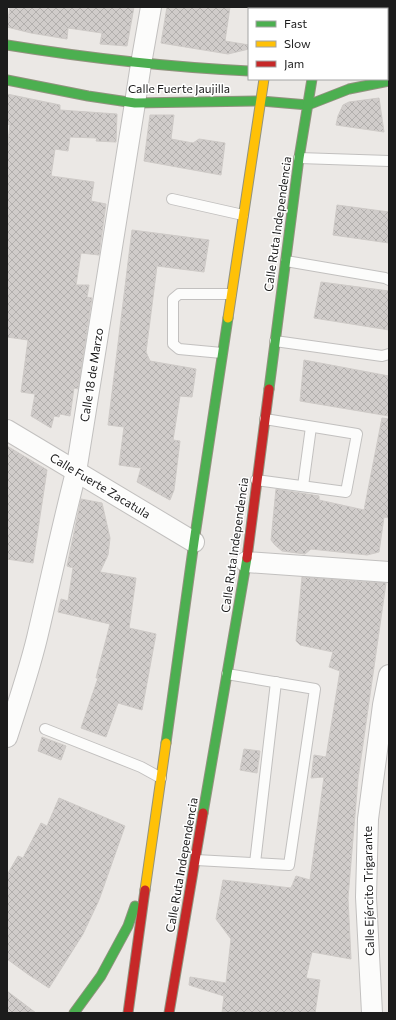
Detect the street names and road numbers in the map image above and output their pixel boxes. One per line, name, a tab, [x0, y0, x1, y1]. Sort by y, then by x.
street label: Calle Fuerte Jaujilla	[128, 81, 230, 96]
street label: Calle Ruta Independencia	[261, 155, 293, 292]
street label: Calle 18 de Marzo	[77, 327, 105, 423]
street label: Calle Fuerte Zacatula	[48, 450, 153, 521]
street label: Calle Ruta Independencia	[218, 476, 250, 613]
street label: Calle Ruta Independencia	[162, 796, 200, 933]
street label: Calle Ejército Trigarante	[360, 826, 376, 956]

